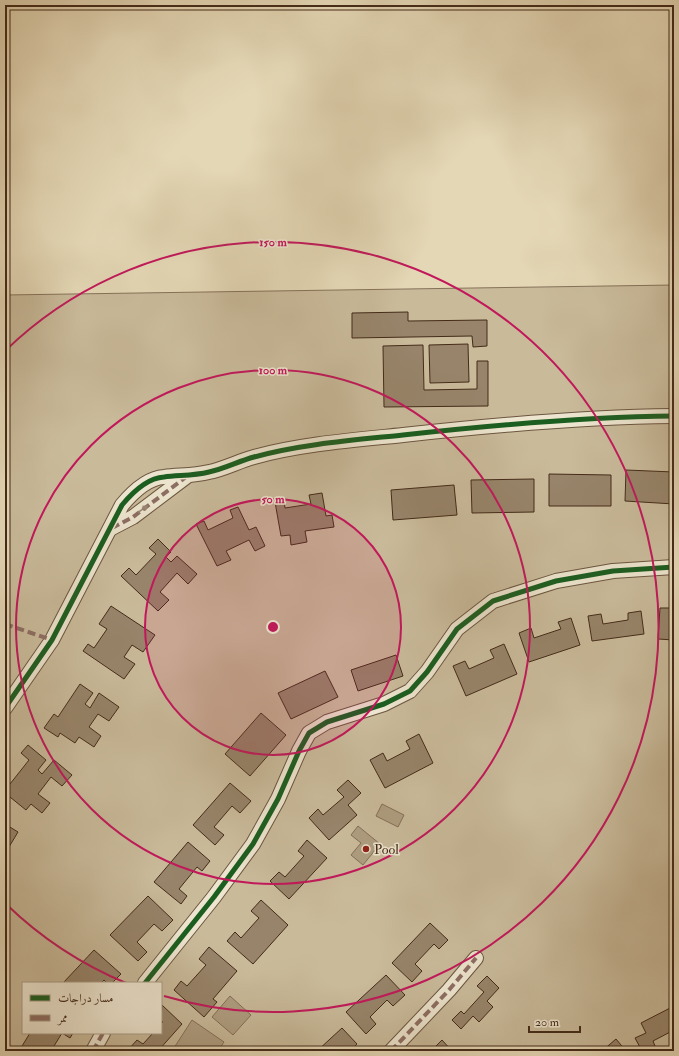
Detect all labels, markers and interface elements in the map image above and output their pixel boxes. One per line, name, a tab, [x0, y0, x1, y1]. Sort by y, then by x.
text: 150 m	[259, 235, 287, 250]
text: 100 m	[259, 363, 288, 378]
text: 50 m	[261, 492, 285, 507]
one-way arrow	[138, 505, 149, 513]
centre of rings	[266, 620, 280, 634]
place label: Pool	[374, 841, 399, 858]
marker: Pool	[361, 844, 371, 854]
legend	[22, 982, 162, 1034]
text: مسار دراجات	[58, 991, 113, 1006]
scale bar	[529, 1008, 580, 1034]
text: ممر	[56, 1011, 68, 1026]
text: 20 m	[535, 1015, 560, 1030]

